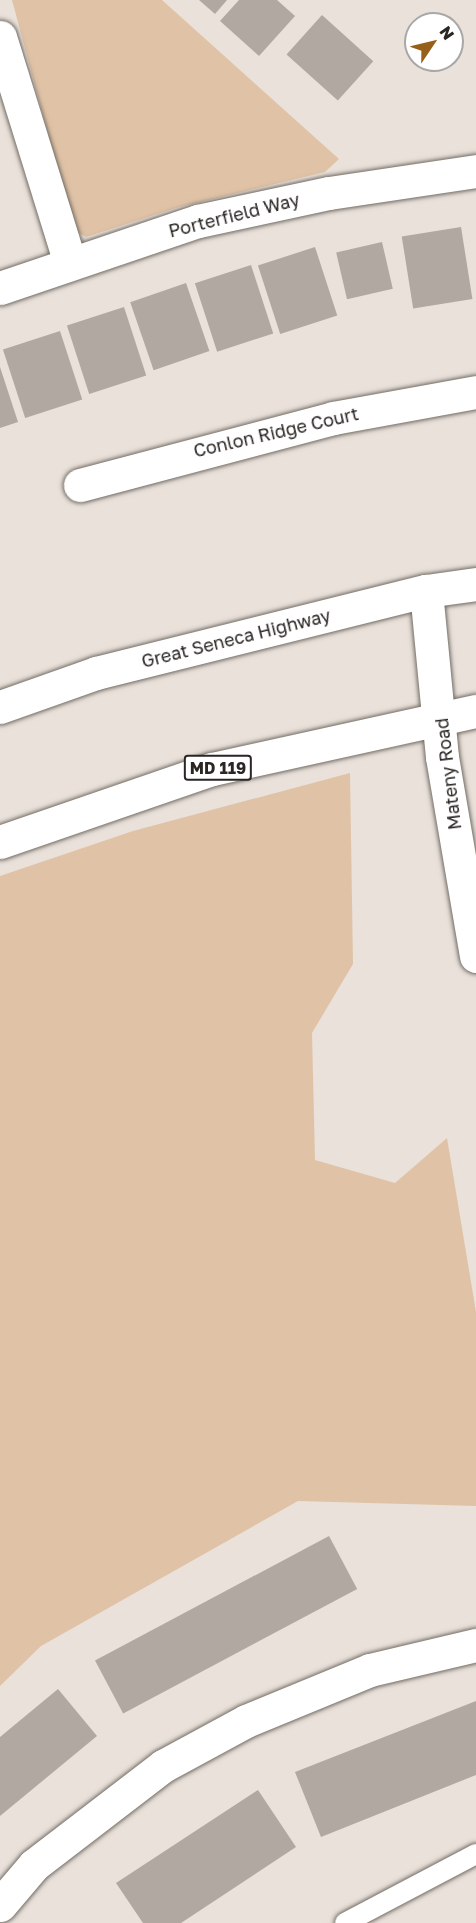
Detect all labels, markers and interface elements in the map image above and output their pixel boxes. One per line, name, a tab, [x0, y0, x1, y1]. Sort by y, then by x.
north arrow	[404, 12, 464, 72]
text: N	[435, 22, 459, 44]
street label: Porterfield Way	[166, 188, 302, 242]
street label: Conlon Ridge Court	[191, 403, 361, 461]
street label: Great Seneca Highway	[139, 604, 333, 672]
street label: Mateny Road	[430, 717, 466, 831]
road number: MD 119	[184, 755, 252, 781]

